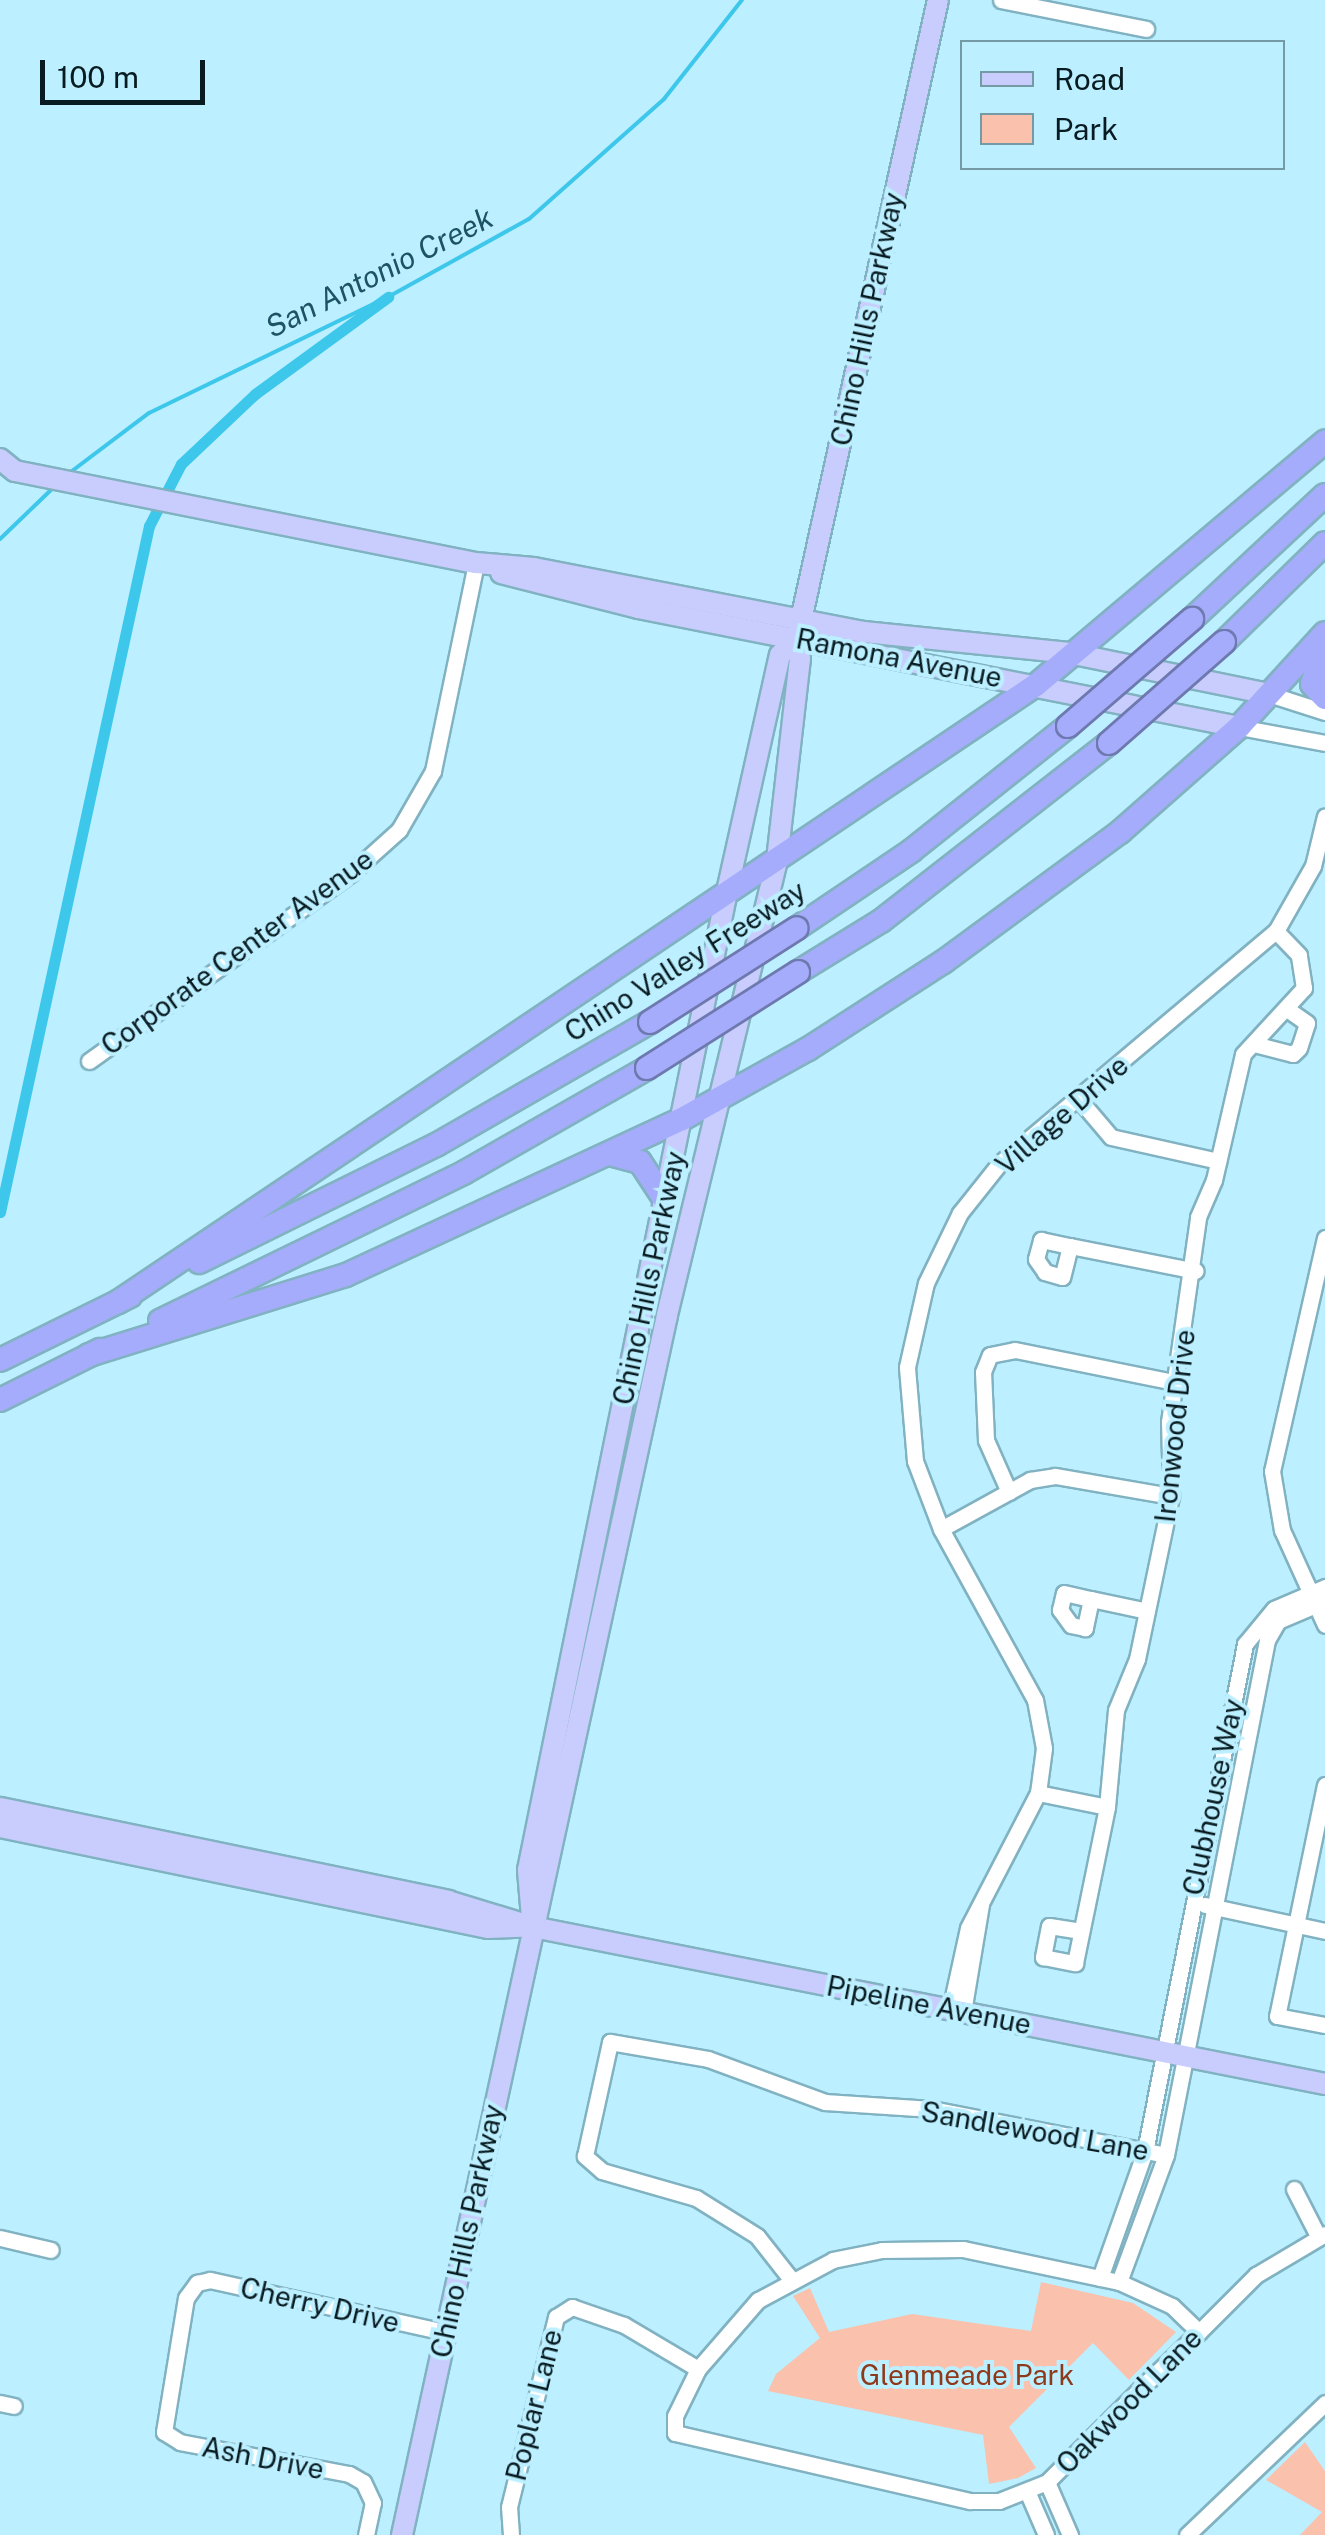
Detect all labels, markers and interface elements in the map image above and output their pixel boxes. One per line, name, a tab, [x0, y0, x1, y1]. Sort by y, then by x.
scale bar	[45, 40, 210, 102]
legend	[960, 40, 1285, 170]
text: 100 m	[57, 59, 139, 95]
text: Road	[1054, 61, 1125, 97]
text: Park	[1054, 111, 1118, 147]
street label: Chino Hills Parkway	[824, 189, 910, 449]
water label: San Antonio Creek	[259, 199, 499, 345]
street label: Ramona Avenue	[793, 622, 1005, 694]
street label: Corporate Center Avenue	[94, 842, 380, 1062]
street label: Chino Valley Freeway	[558, 873, 812, 1049]
street label: Village Drive	[989, 1048, 1135, 1182]
street label: Chino Hills Parkway	[606, 1148, 692, 1408]
street label: Ironwood Drive	[1148, 1328, 1202, 1524]
street label: Clubhouse Way	[1176, 1695, 1250, 1899]
street label: Pipeline Avenue	[824, 1969, 1034, 2041]
street label: Sandlewood Lane	[919, 2094, 1151, 2168]
street label: Chino Hills Parkway	[424, 2101, 510, 2361]
street label: Cherry Drive	[237, 2270, 403, 2340]
street label: Oakwood Lane	[1049, 2321, 1209, 2481]
street label: Poplar Lane	[499, 2326, 569, 2484]
park label: Glenmeade Park	[860, 2358, 1074, 2392]
street label: Ash Drive	[199, 2430, 327, 2486]

